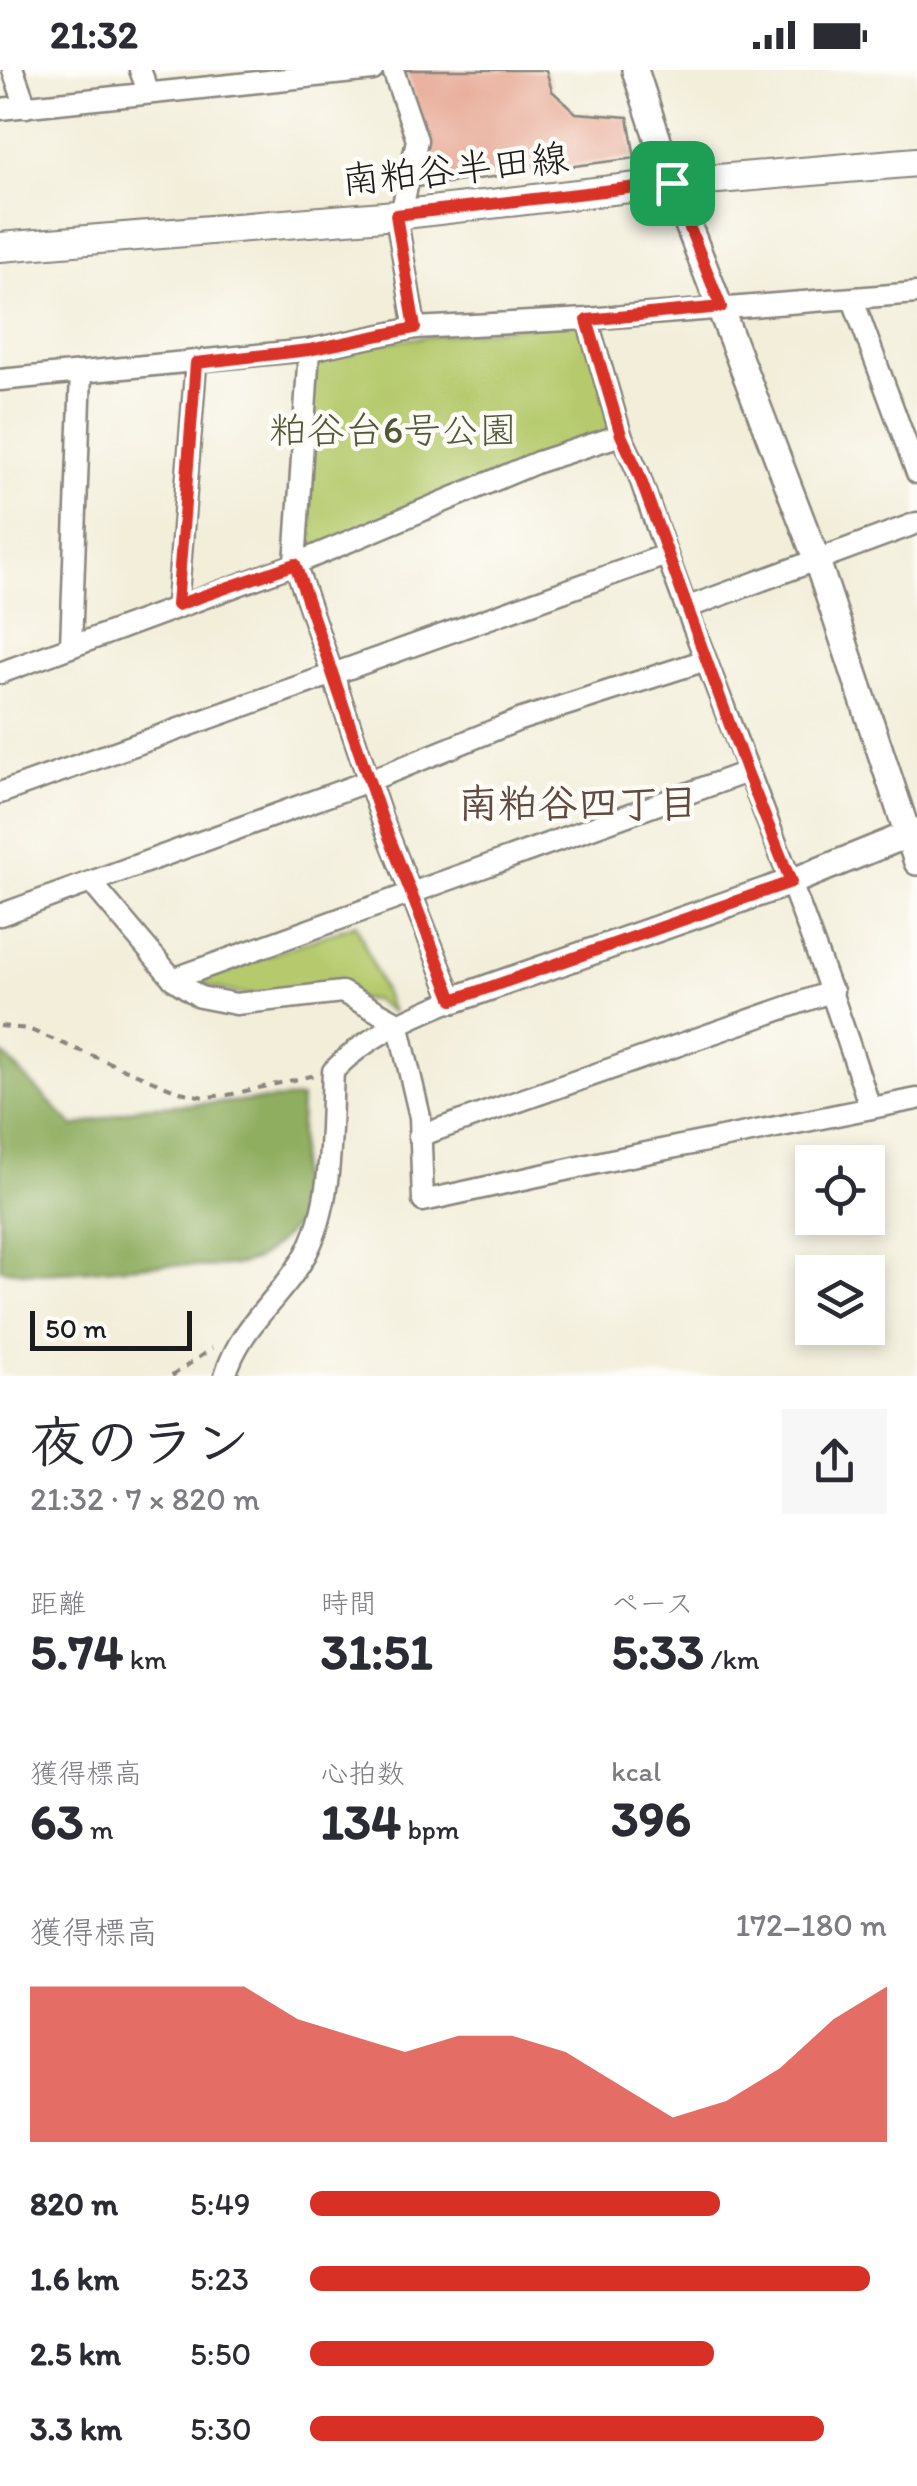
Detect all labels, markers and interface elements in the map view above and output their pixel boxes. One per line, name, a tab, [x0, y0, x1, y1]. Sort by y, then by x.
text: 21:32	[50, 12, 138, 58]
street label: 南粕谷半田線	[339, 134, 571, 204]
pin	[630, 141, 715, 226]
icon: arrive	[645, 156, 700, 211]
park label: 粕谷台6号公園	[269, 407, 517, 453]
district label: 南粕谷四丁目	[458, 779, 698, 827]
map controls	[795, 1145, 885, 1345]
button: locate	[795, 1145, 885, 1235]
button: layers	[795, 1255, 885, 1345]
scale bar	[30, 1306, 192, 1350]
text: 50 m	[45, 1311, 107, 1345]
text: 夜のラン	[30, 1409, 250, 1475]
button: share	[782, 1409, 887, 1514]
text: 21:32 · 7 × 820 m	[30, 1480, 260, 1518]
text: 距離	[30, 1586, 86, 1620]
text: 時間	[321, 1586, 377, 1620]
text: ペース	[611, 1586, 694, 1620]
text: 5.74	[30, 1621, 123, 1682]
text: 31:51	[321, 1621, 433, 1682]
text: 5:33	[611, 1621, 704, 1682]
text: km	[123, 1642, 167, 1676]
text: /km	[704, 1642, 759, 1676]
text: kcal	[611, 1754, 661, 1788]
text: 獲得標高	[30, 1756, 142, 1790]
text: 心拍数	[321, 1756, 405, 1790]
text: 396	[611, 1788, 691, 1849]
text: 63	[30, 1791, 84, 1852]
text: 134	[321, 1791, 401, 1852]
text: m	[84, 1812, 114, 1846]
text: bpm	[401, 1812, 459, 1846]
text: 172–180 m	[735, 1906, 887, 1944]
text: 獲得標高	[30, 1913, 158, 1951]
text: 820 m	[30, 2185, 118, 2223]
text: 5:49	[190, 2185, 251, 2223]
text: 1.6 km	[30, 2260, 119, 2298]
text: 5:23	[190, 2260, 249, 2298]
text: 2.5 km	[30, 2335, 121, 2373]
text: 5:50	[190, 2335, 251, 2373]
text: 3.3 km	[30, 2410, 122, 2448]
text: 5:30	[190, 2410, 252, 2448]

